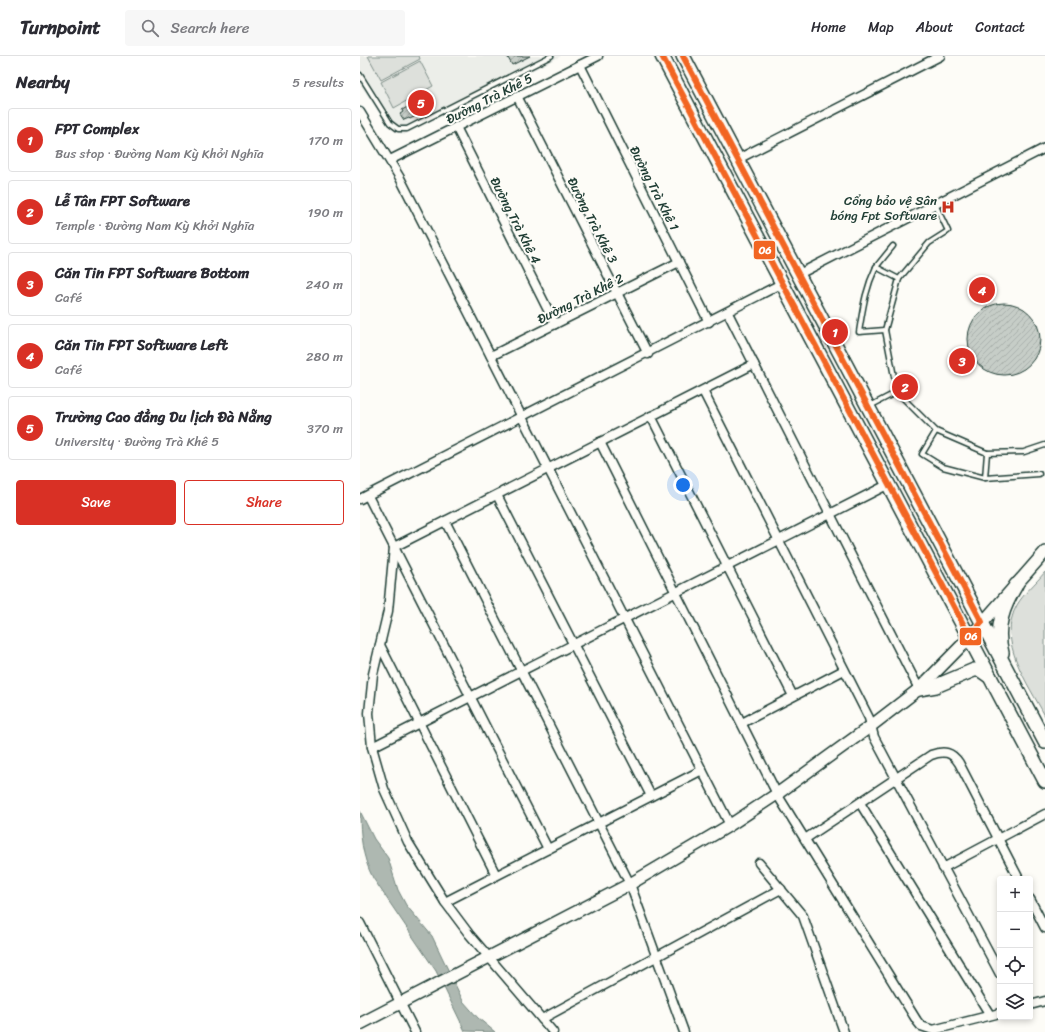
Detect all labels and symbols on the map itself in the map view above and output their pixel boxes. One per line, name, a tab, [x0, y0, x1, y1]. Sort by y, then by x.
street label: Đường Trà Khê 5	[442, 67, 537, 130]
pin: 5	[408, 88, 434, 118]
street label: Đường Trà Khê 1	[623, 142, 686, 235]
street label: Đường Trà Khê 4	[484, 173, 547, 268]
street label: Đường Trà Khê 3	[561, 173, 624, 267]
place label: Cổng bảo vệ Sân bóng Fpt Software	[830, 189, 937, 227]
hospital icon: Cổng bảo vệ Sân bóng Fpt Software	[940, 199, 956, 215]
line badge: 06	[753, 240, 776, 260]
text: 06	[758, 241, 772, 260]
street label: Đường Trà Khê 2	[533, 267, 628, 330]
pin: 4	[969, 275, 995, 305]
pin: 1	[822, 317, 848, 347]
pin: 3	[949, 346, 975, 376]
pin: 2	[892, 372, 918, 402]
your location	[673, 475, 693, 495]
line badge: 06	[959, 627, 982, 646]
text: 06	[964, 627, 978, 646]

